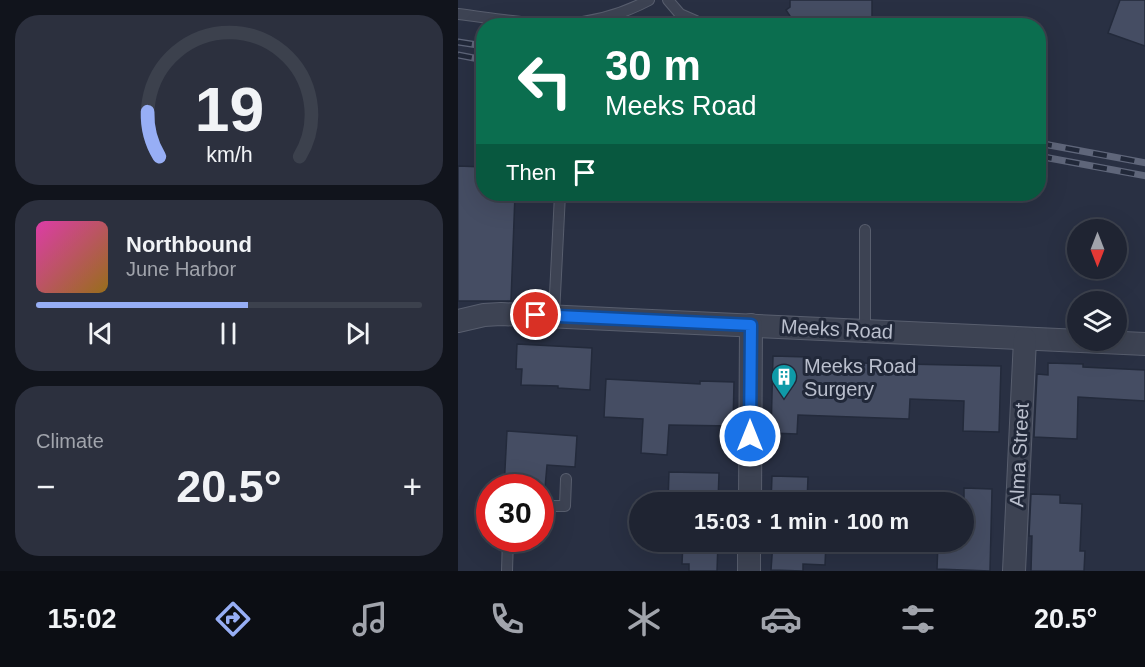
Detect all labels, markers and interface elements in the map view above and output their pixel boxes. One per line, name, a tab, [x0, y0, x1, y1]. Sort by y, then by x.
icon: left	[506, 42, 584, 120]
text: 30 m	[605, 42, 701, 89]
text: 19	[194, 75, 264, 144]
text: Meeks Road	[605, 91, 757, 121]
text: km/h	[206, 144, 252, 168]
icon: arrive	[568, 156, 601, 189]
text: Then	[506, 160, 556, 185]
north arrow	[1067, 219, 1127, 279]
map controls	[1067, 219, 1127, 351]
text: Northbound	[126, 232, 252, 257]
text: June Harbor	[126, 258, 236, 280]
pin	[510, 289, 561, 340]
button: layers	[1067, 291, 1127, 351]
icon: arrive	[519, 298, 552, 331]
street label: Meeks Road	[780, 315, 894, 343]
icon: previous	[84, 317, 117, 350]
icon: pause	[212, 317, 245, 350]
icon: next	[341, 317, 374, 350]
place label: Meeks Road Surgery	[804, 355, 916, 400]
building icon: Meeks Road Surgery	[769, 362, 799, 400]
street label: Alma Street	[1005, 402, 1033, 508]
position arrow	[718, 404, 782, 468]
text: Climate	[36, 430, 104, 452]
text: 20.5°	[176, 461, 282, 512]
text: −	[36, 468, 55, 505]
text: +	[403, 468, 422, 505]
speed limit sign: 30	[476, 474, 554, 552]
text: 15:03 · 1 min · 100 m	[694, 509, 909, 534]
icon: directions	[212, 598, 254, 640]
icon: music	[349, 598, 391, 640]
icon: phone	[486, 598, 528, 640]
icon: climate	[623, 598, 665, 640]
icon: car	[760, 598, 802, 640]
icon: filters	[897, 598, 939, 640]
text: 15:02	[48, 604, 117, 634]
text: 20.5°	[1034, 604, 1097, 634]

